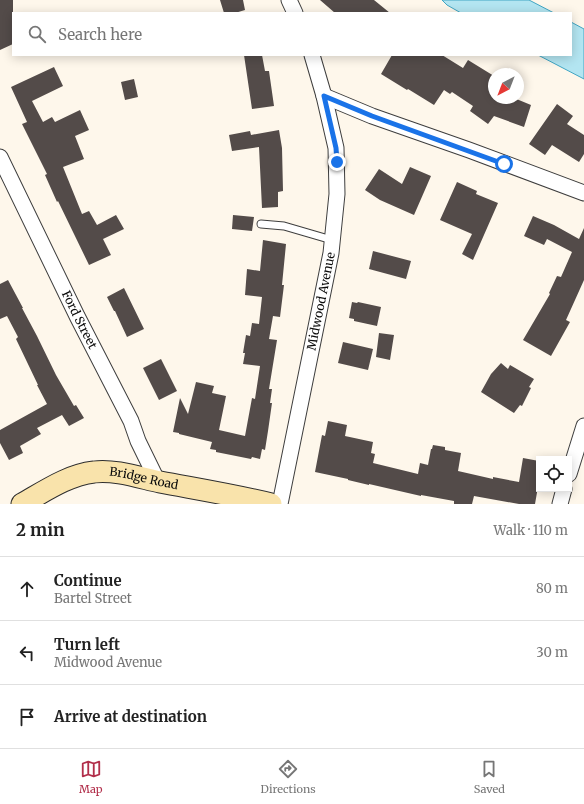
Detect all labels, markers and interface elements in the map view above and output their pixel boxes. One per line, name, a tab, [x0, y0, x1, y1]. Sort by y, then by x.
search box	[12, 12, 572, 56]
icon: search	[26, 23, 48, 45]
text: Search here	[58, 25, 142, 44]
north arrow	[488, 68, 524, 104]
route end	[328, 153, 346, 171]
route start	[495, 155, 513, 173]
street label: Midwood Avenue	[303, 251, 338, 351]
street label: Ford Street	[59, 288, 101, 352]
map controls	[536, 456, 572, 492]
button: locate	[536, 456, 572, 492]
street label: Bridge Road	[109, 464, 180, 492]
text: 2 min	[16, 519, 64, 541]
text: Walk · 110 m	[493, 522, 568, 539]
text: Continue	[54, 571, 122, 590]
icon: ahead	[16, 578, 38, 600]
text: 80 m	[536, 580, 568, 597]
text: Bartel Street	[54, 590, 132, 607]
text: Turn left	[54, 635, 120, 654]
icon: left	[16, 642, 38, 664]
text: 30 m	[536, 644, 568, 661]
text: Midwood Avenue	[54, 654, 162, 671]
icon: arrive	[16, 706, 38, 728]
text: Arrive at destination	[54, 707, 207, 726]
tab: Map	[79, 758, 103, 796]
tab: Directions	[261, 758, 316, 796]
tab: Saved	[474, 758, 505, 796]

